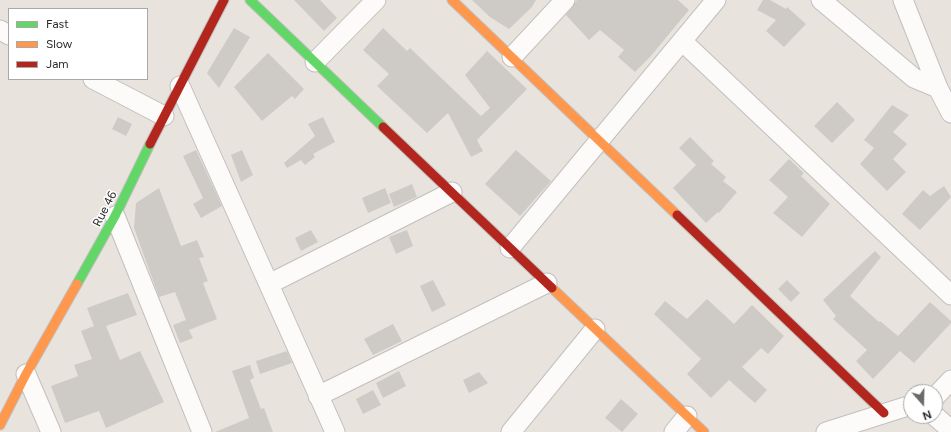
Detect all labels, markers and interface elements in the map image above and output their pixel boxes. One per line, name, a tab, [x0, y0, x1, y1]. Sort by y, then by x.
legend	[8, 8, 148, 80]
text: Fast	[46, 17, 69, 31]
text: Slow	[46, 37, 72, 51]
text: Jam	[46, 57, 69, 71]
street label: Rue 46	[90, 189, 120, 229]
north arrow	[903, 384, 943, 424]
text: N	[921, 407, 933, 422]

